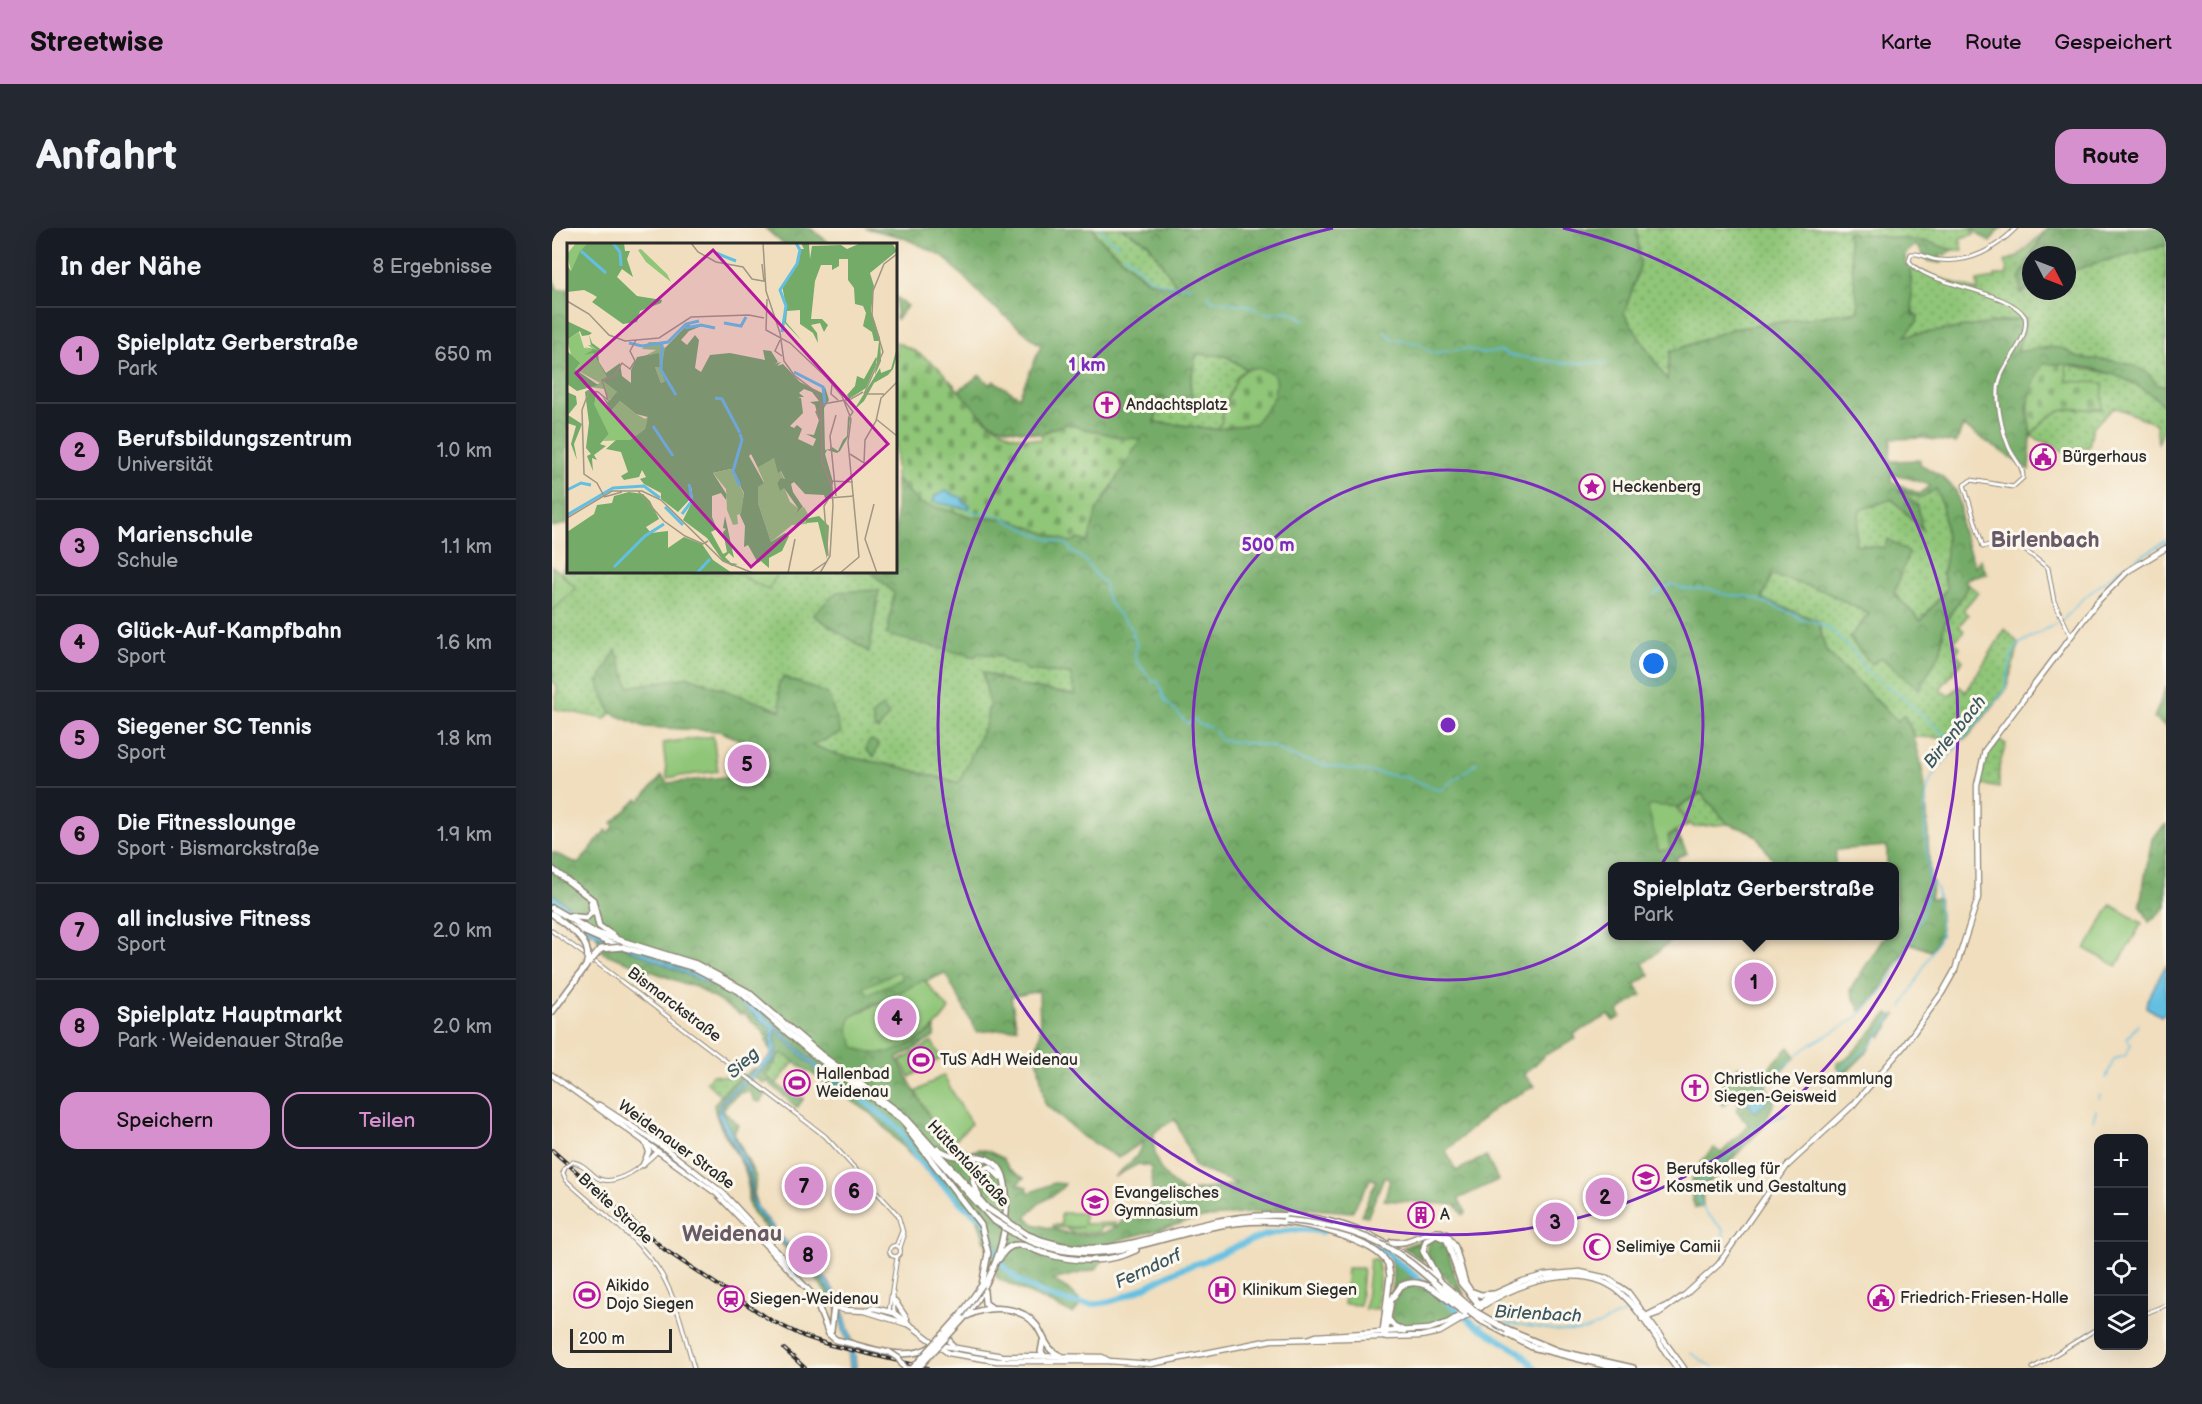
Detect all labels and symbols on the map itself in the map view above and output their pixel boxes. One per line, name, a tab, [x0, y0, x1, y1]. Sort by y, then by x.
inset map	[567, 243, 897, 573]
north arrow	[2022, 246, 2076, 300]
text: 1 km	[1068, 355, 1106, 376]
church icon: Andachtsplatz	[1092, 390, 1122, 420]
place label: Andachtsplatz	[1126, 396, 1228, 415]
public building icon: Bürgerhaus	[2028, 442, 2058, 472]
place label: Bürgerhaus	[2062, 448, 2147, 467]
place icon: Heckenberg	[1577, 472, 1607, 502]
place label: Heckenberg	[1612, 478, 1701, 497]
district label: Birlenbach	[1990, 527, 2100, 554]
text: 500 m	[1241, 535, 1295, 556]
your location	[1639, 649, 1668, 678]
water label: Birlenbach	[1919, 691, 1991, 772]
centre of rings	[1438, 715, 1458, 735]
pin: 5	[728, 742, 766, 786]
pin: 1	[1734, 960, 1774, 1005]
street label: Bismarckstraße	[623, 964, 725, 1047]
pin: 4	[878, 996, 916, 1040]
water label: Sieg	[722, 1043, 764, 1083]
sports icon: TuS AdH Weidenau	[906, 1045, 936, 1075]
place label: TuS AdH Weidenau	[940, 1051, 1078, 1070]
place label: Hallenbad Weidenau	[816, 1065, 890, 1102]
sports icon: Hallenbad Weidenau	[782, 1068, 812, 1098]
place label: Christliche Versammlung Siegen-Geisweid	[1714, 1070, 1893, 1107]
church icon: Christliche Versammlung Siegen-Geisweid	[1680, 1073, 1710, 1103]
street label: Weidenauer Straße	[614, 1096, 738, 1194]
street label: Hüttentalstraße	[923, 1117, 1013, 1212]
place label: Berufskolleg für Kosmetik und Gestaltung	[1666, 1160, 1847, 1197]
school or university icon: Berufskolleg für Kosmetik und Gestaltung	[1631, 1163, 1661, 1193]
pin: 7	[784, 1164, 824, 1208]
pin: 6	[834, 1168, 874, 1214]
street label: Breite Straße	[574, 1170, 657, 1249]
pin: 2	[1586, 1174, 1624, 1220]
place label: Evangelisches Gymnasium	[1114, 1184, 1219, 1221]
school or university icon: Evangelisches Gymnasium	[1080, 1187, 1110, 1217]
building icon: A	[1406, 1200, 1436, 1230]
pin: 3	[1536, 1200, 1574, 1244]
place label: A	[1440, 1206, 1450, 1225]
district label: Weidenau	[682, 1221, 782, 1248]
pin: 8	[788, 1232, 828, 1278]
mosque icon: Selimiye Camii	[1582, 1232, 1612, 1262]
place label: Selimiye Camii	[1616, 1238, 1721, 1257]
water label: Ferndorf	[1112, 1244, 1187, 1293]
hospital icon: Klinikum Siegen	[1207, 1275, 1237, 1305]
place label: Aikido Dojo Siegen	[606, 1277, 694, 1314]
sports icon: Aikido Dojo Siegen	[572, 1280, 602, 1310]
place label: Klinikum Siegen	[1242, 1281, 1357, 1300]
public building icon: Friedrich-Friesen-Halle	[1866, 1283, 1896, 1313]
station icon: Siegen-Weidenau	[716, 1284, 746, 1314]
place label: Friedrich-Friesen-Halle	[1900, 1289, 2069, 1308]
place label: Siegen-Weidenau	[750, 1290, 879, 1309]
water label: Birlenbach	[1494, 1301, 1582, 1327]
scale bar	[570, 1326, 672, 1354]

